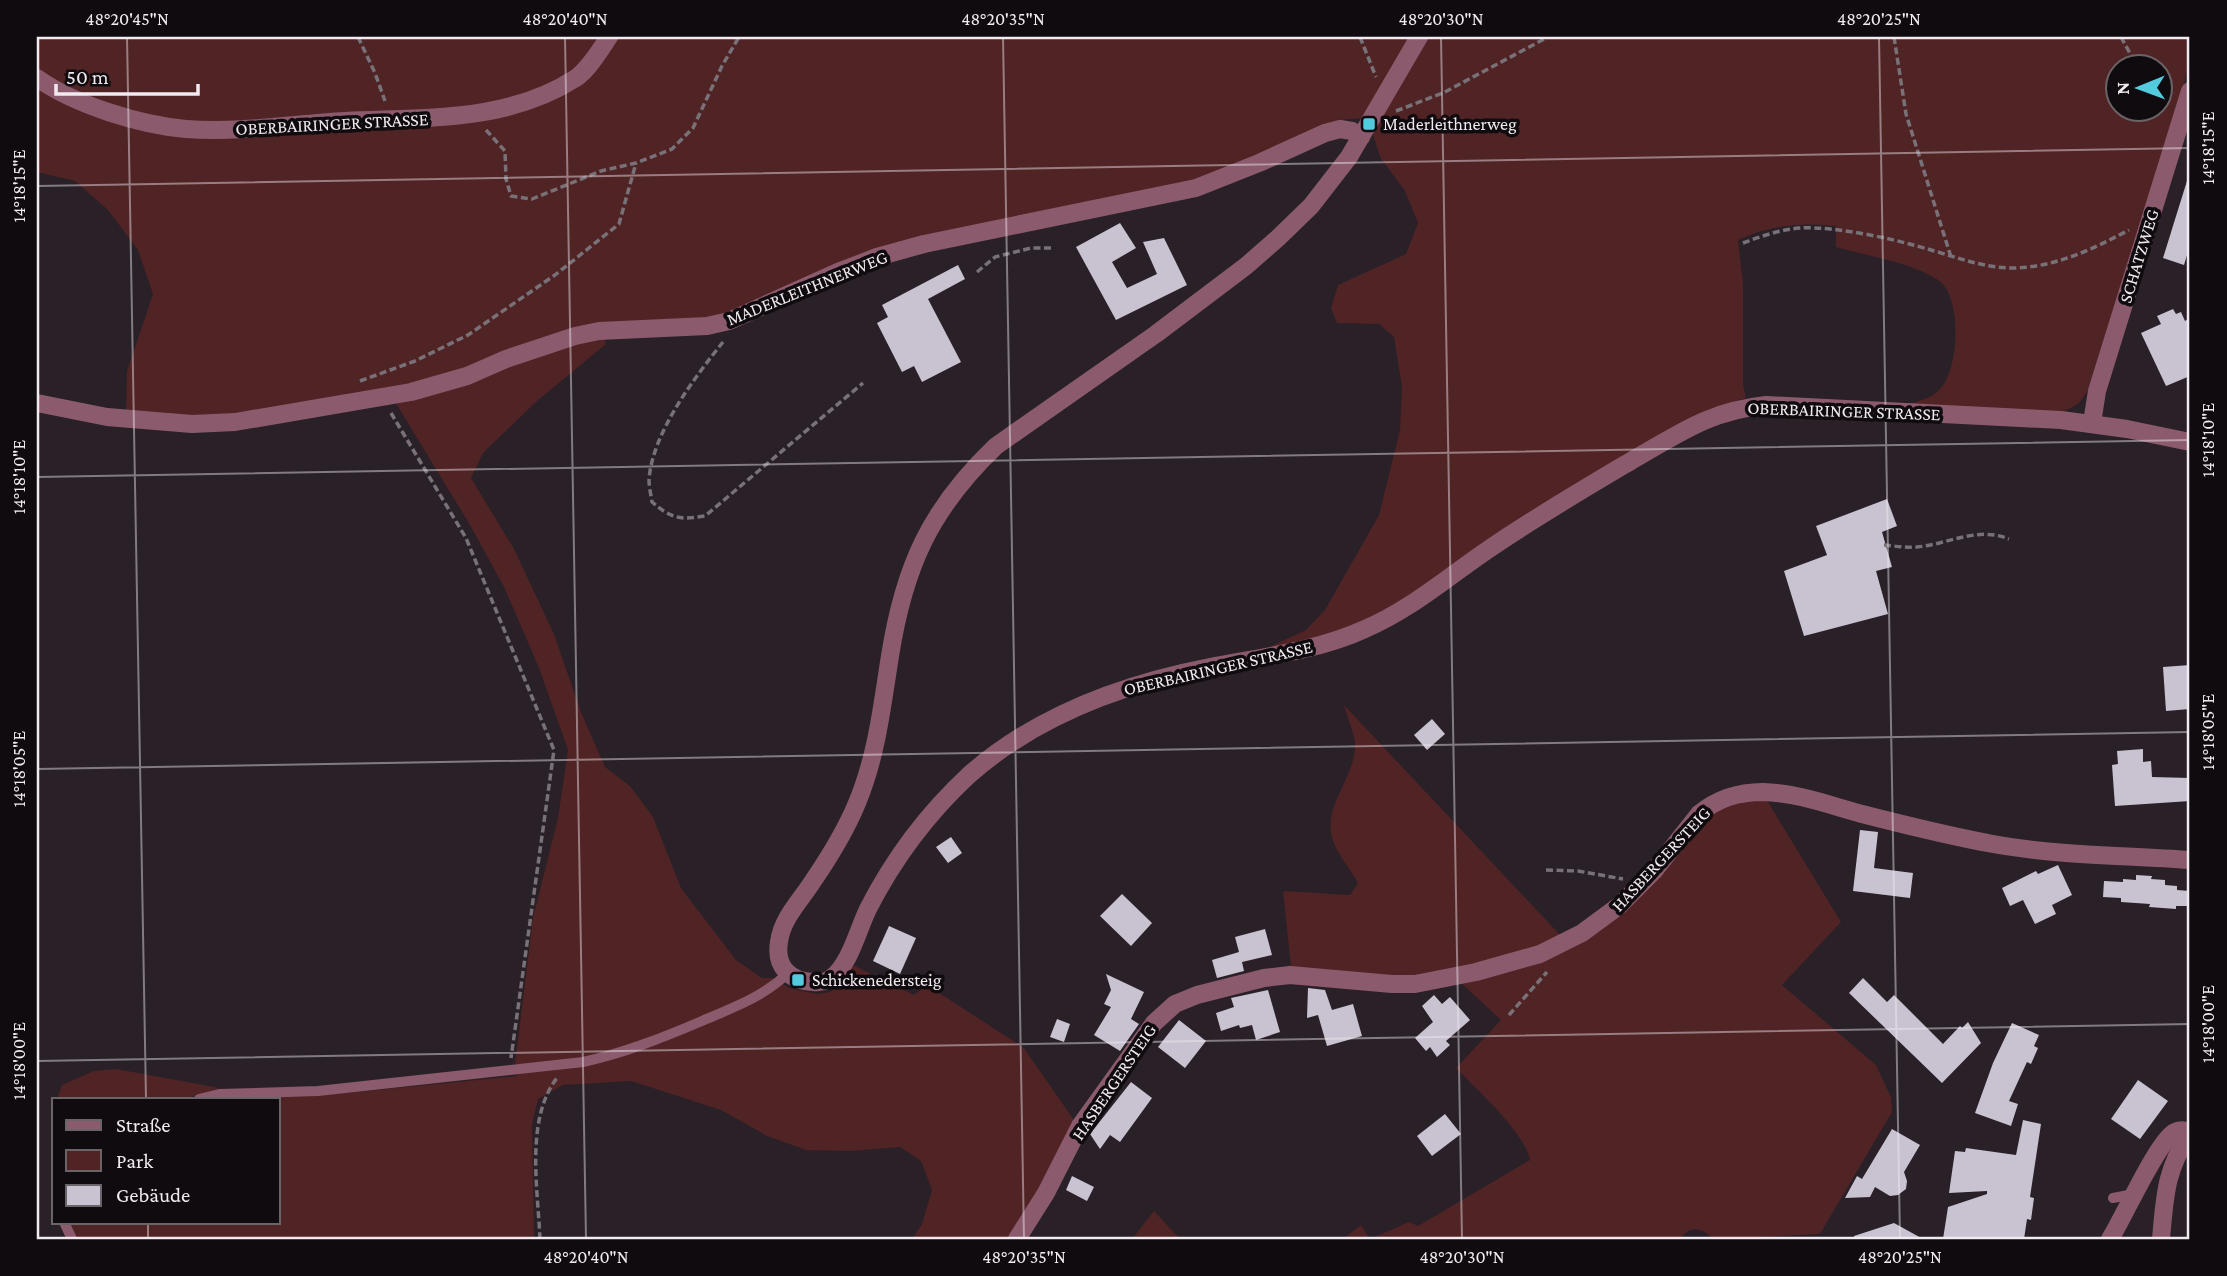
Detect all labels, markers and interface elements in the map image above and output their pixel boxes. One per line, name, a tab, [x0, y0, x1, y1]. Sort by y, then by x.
text: 48°20'45"N	[85, 9, 169, 29]
text: 48°20'40"N	[522, 9, 608, 29]
text: 48°20'35"N	[961, 9, 1045, 29]
text: 48°20'30"N	[1398, 9, 1484, 29]
text: 48°20'25"N	[1837, 9, 1921, 29]
scale bar	[56, 52, 198, 96]
north arrow	[2104, 52, 2174, 122]
text: 50 m	[66, 65, 109, 89]
text: N	[2112, 82, 2133, 95]
street label: OBERBAIRINGER STRASSE	[235, 109, 429, 139]
text: 14°18'15"E	[2198, 111, 2218, 184]
place label: Maderleithnerweg	[1383, 114, 1517, 134]
marker: Maderleithnerweg	[1361, 116, 1377, 132]
text: 14°18'15"E	[9, 149, 29, 222]
street label: SCHATZWEG	[2115, 207, 2163, 305]
street label: MADERLEITHNERWEG	[724, 247, 890, 329]
street label: OBERBAIRINGER STRASSE	[1747, 398, 1941, 424]
text: 14°18'10"E	[2198, 403, 2218, 477]
text: 14°18'10"E	[9, 440, 29, 514]
street label: OBERBAIRINGER STRASSE	[1122, 636, 1315, 699]
text: 14°18'05"E	[2198, 694, 2218, 770]
text: 14°18'05"E	[9, 731, 29, 807]
street label: HASBERGERSTEIG	[1607, 803, 1715, 915]
place label: Schickenedersteig	[812, 970, 942, 990]
marker: Schickenedersteig	[790, 972, 806, 988]
text: 14°18'00"E	[2198, 985, 2218, 1063]
street label: HASBERGERSTEIG	[1068, 1020, 1160, 1144]
text: 14°18'00"E	[9, 1022, 29, 1100]
legend	[52, 1098, 280, 1224]
text: Straße	[116, 1113, 170, 1137]
text: Park	[116, 1149, 153, 1173]
text: Gebäude	[116, 1183, 190, 1207]
text: 48°20'40"N	[543, 1247, 629, 1267]
text: 48°20'35"N	[982, 1247, 1066, 1267]
text: 48°20'30"N	[1419, 1247, 1505, 1267]
text: 48°20'25"N	[1858, 1247, 1942, 1267]

